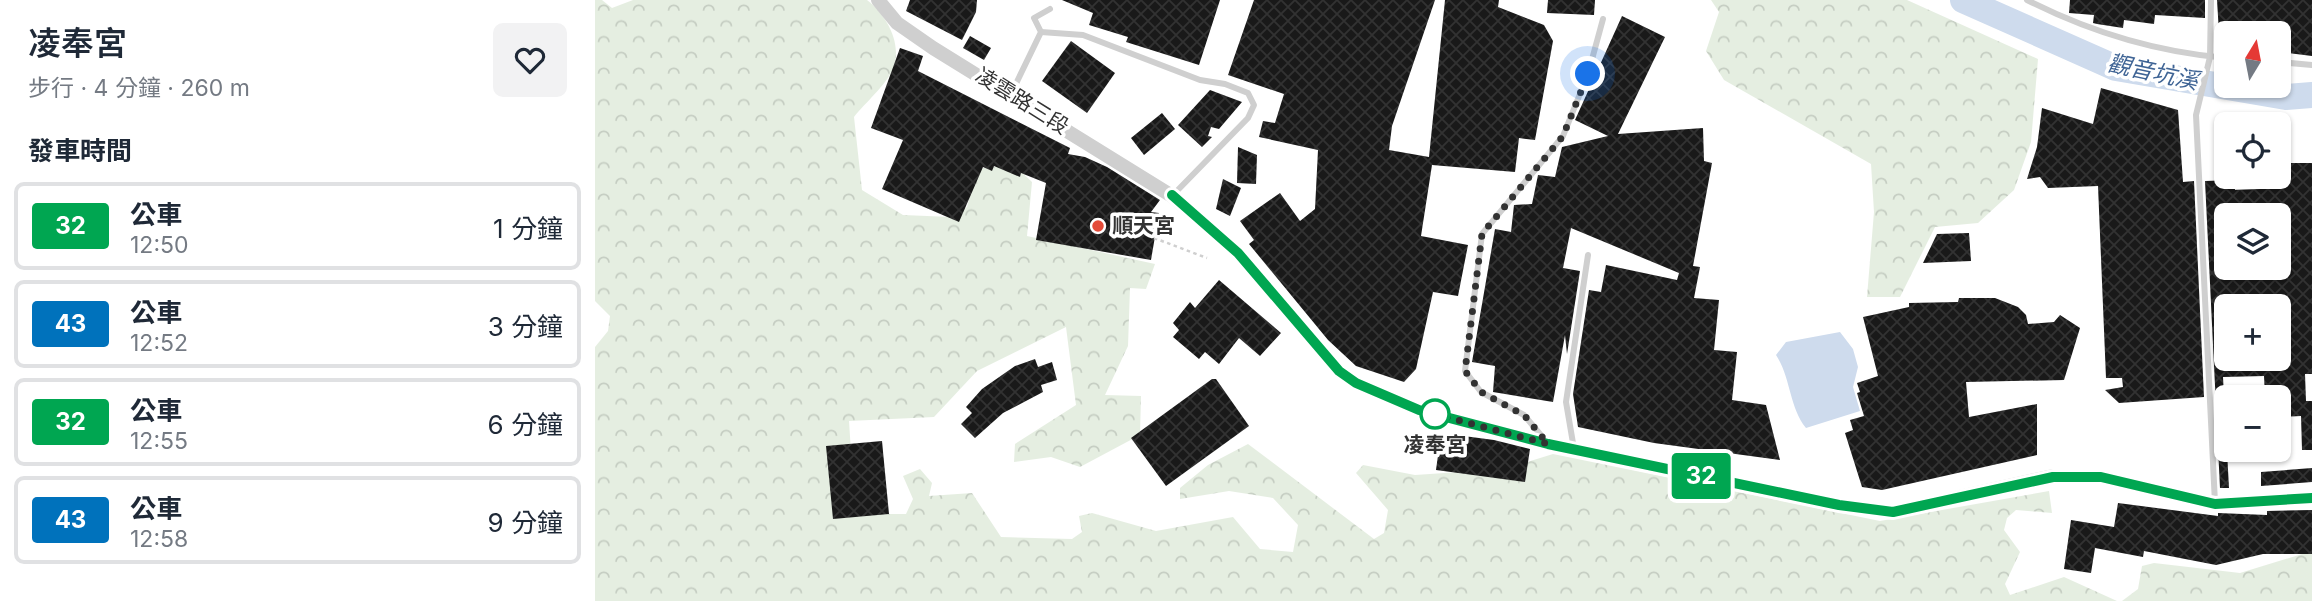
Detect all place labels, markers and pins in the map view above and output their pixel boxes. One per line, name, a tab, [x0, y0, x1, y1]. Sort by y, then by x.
place label: 順天宮	[1112, 213, 1175, 238]
marker: 順天宮	[1090, 218, 1106, 234]
marker: 凌奉宮	[1420, 399, 1450, 429]
place label: 凌奉宮	[1404, 432, 1467, 457]

